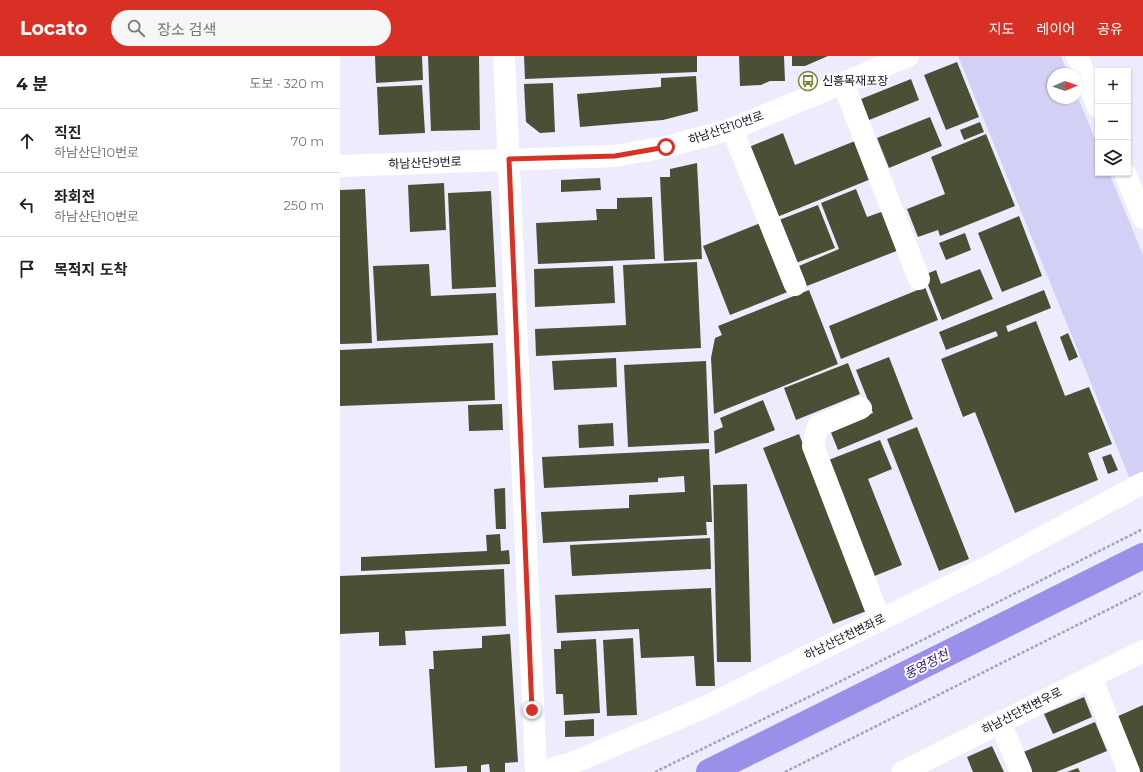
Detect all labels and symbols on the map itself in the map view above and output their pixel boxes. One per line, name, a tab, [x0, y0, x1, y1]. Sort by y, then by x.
north arrow	[1047, 68, 1083, 104]
bus stop icon: 신흥목재포장	[797, 70, 819, 92]
place label: 신흥목재포장	[822, 73, 888, 88]
street label: 하남산단10번로	[686, 108, 765, 147]
route start	[657, 138, 675, 156]
street label: 하남산단9번로	[388, 154, 462, 171]
street label: 하남산단천변좌로	[802, 610, 888, 663]
water label: 풍영정천	[901, 646, 952, 682]
street label: 하남산단천변우로	[979, 684, 1065, 737]
route end	[523, 701, 541, 719]

